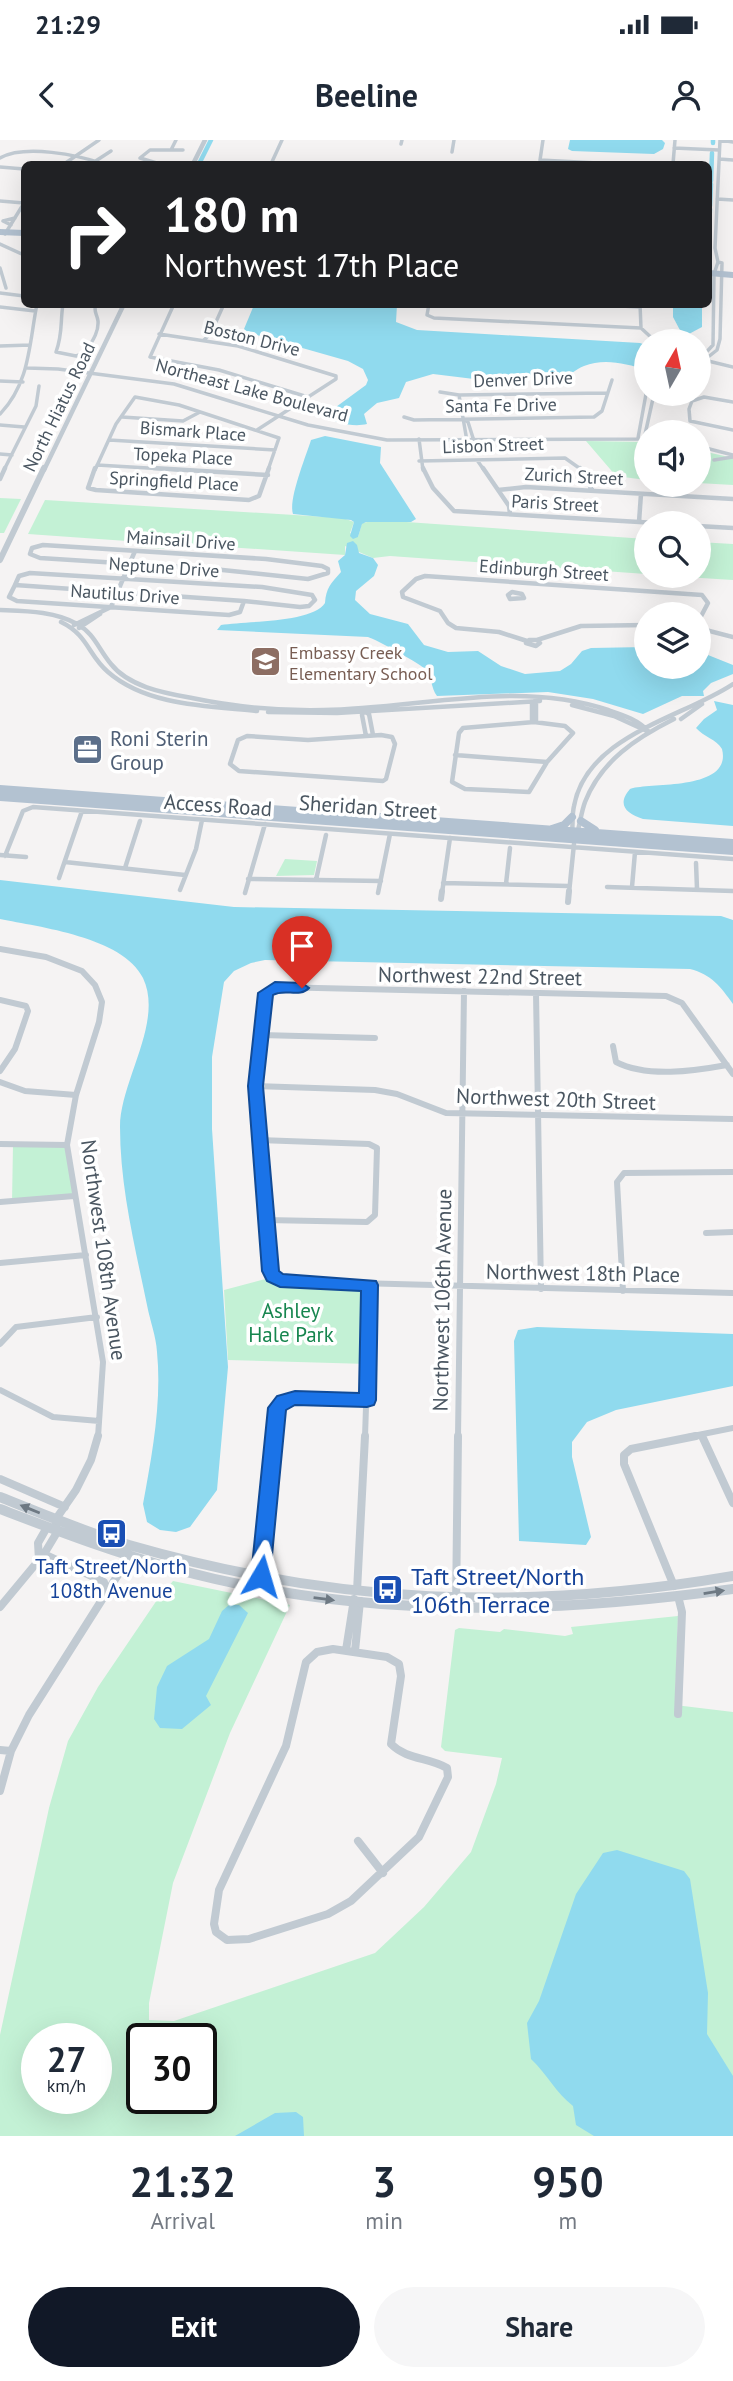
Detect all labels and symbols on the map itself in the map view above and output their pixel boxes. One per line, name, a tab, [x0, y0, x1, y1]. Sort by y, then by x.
street label: Boston Drive	[202, 315, 302, 361]
north arrow	[634, 329, 710, 406]
street label: North Hiatus Road	[18, 338, 100, 476]
street label: Northeast Lake Boulevard	[153, 353, 351, 427]
street label: Denver Drive	[473, 366, 573, 392]
street label: Santa Fe Drive	[445, 393, 557, 417]
street label: Bismark Place	[139, 416, 247, 446]
street label: Lisbon Street	[442, 432, 544, 458]
street label: Topeka Place	[133, 442, 233, 470]
street label: Zurich Street	[524, 462, 624, 490]
street label: Springfield Place	[109, 466, 239, 496]
street label: Paris Street	[511, 489, 599, 517]
street label: Mainsail Drive	[126, 525, 236, 555]
street label: Neptune Drive	[108, 552, 220, 582]
street label: Edinburgh Street	[478, 554, 610, 586]
street label: Nautilus Drive	[70, 579, 180, 609]
place label: Embassy Creek Elementary School	[289, 641, 433, 685]
school or university icon: Embassy Creek Elementary School	[249, 645, 283, 679]
place label: Roni Sterin Group	[110, 725, 208, 776]
office icon: Roni Sterin Group	[70, 733, 104, 767]
street label: Access Road	[163, 788, 273, 822]
street label: Sheridan Street	[298, 789, 438, 825]
pin	[272, 916, 332, 988]
street label: Northwest 22nd Street	[378, 961, 582, 991]
street label: Northwest 20th Street	[456, 1082, 656, 1116]
street label: Northwest 108th Avenue	[75, 1138, 133, 1362]
street label: Northwest 106th Avenue	[427, 1188, 457, 1412]
street label: Northwest 18th Place	[486, 1258, 680, 1288]
park label: Ashley Hale Park	[248, 1297, 334, 1348]
one-way arrow	[20, 1503, 41, 1514]
bus stop icon: Taft Street/North 108th Avenue	[94, 1517, 128, 1551]
position arrow	[224, 1539, 298, 1613]
place label: Taft Street/North 108th Avenue	[35, 1553, 187, 1604]
place label: Taft Street/North 106th Terrace	[411, 1561, 584, 1620]
bus stop icon: Taft Street/North 106th Terrace	[371, 1573, 405, 1607]
one-way arrow	[703, 1586, 725, 1597]
one-way arrow	[313, 1593, 335, 1604]
speed limit sign: 30	[126, 2023, 217, 2114]

